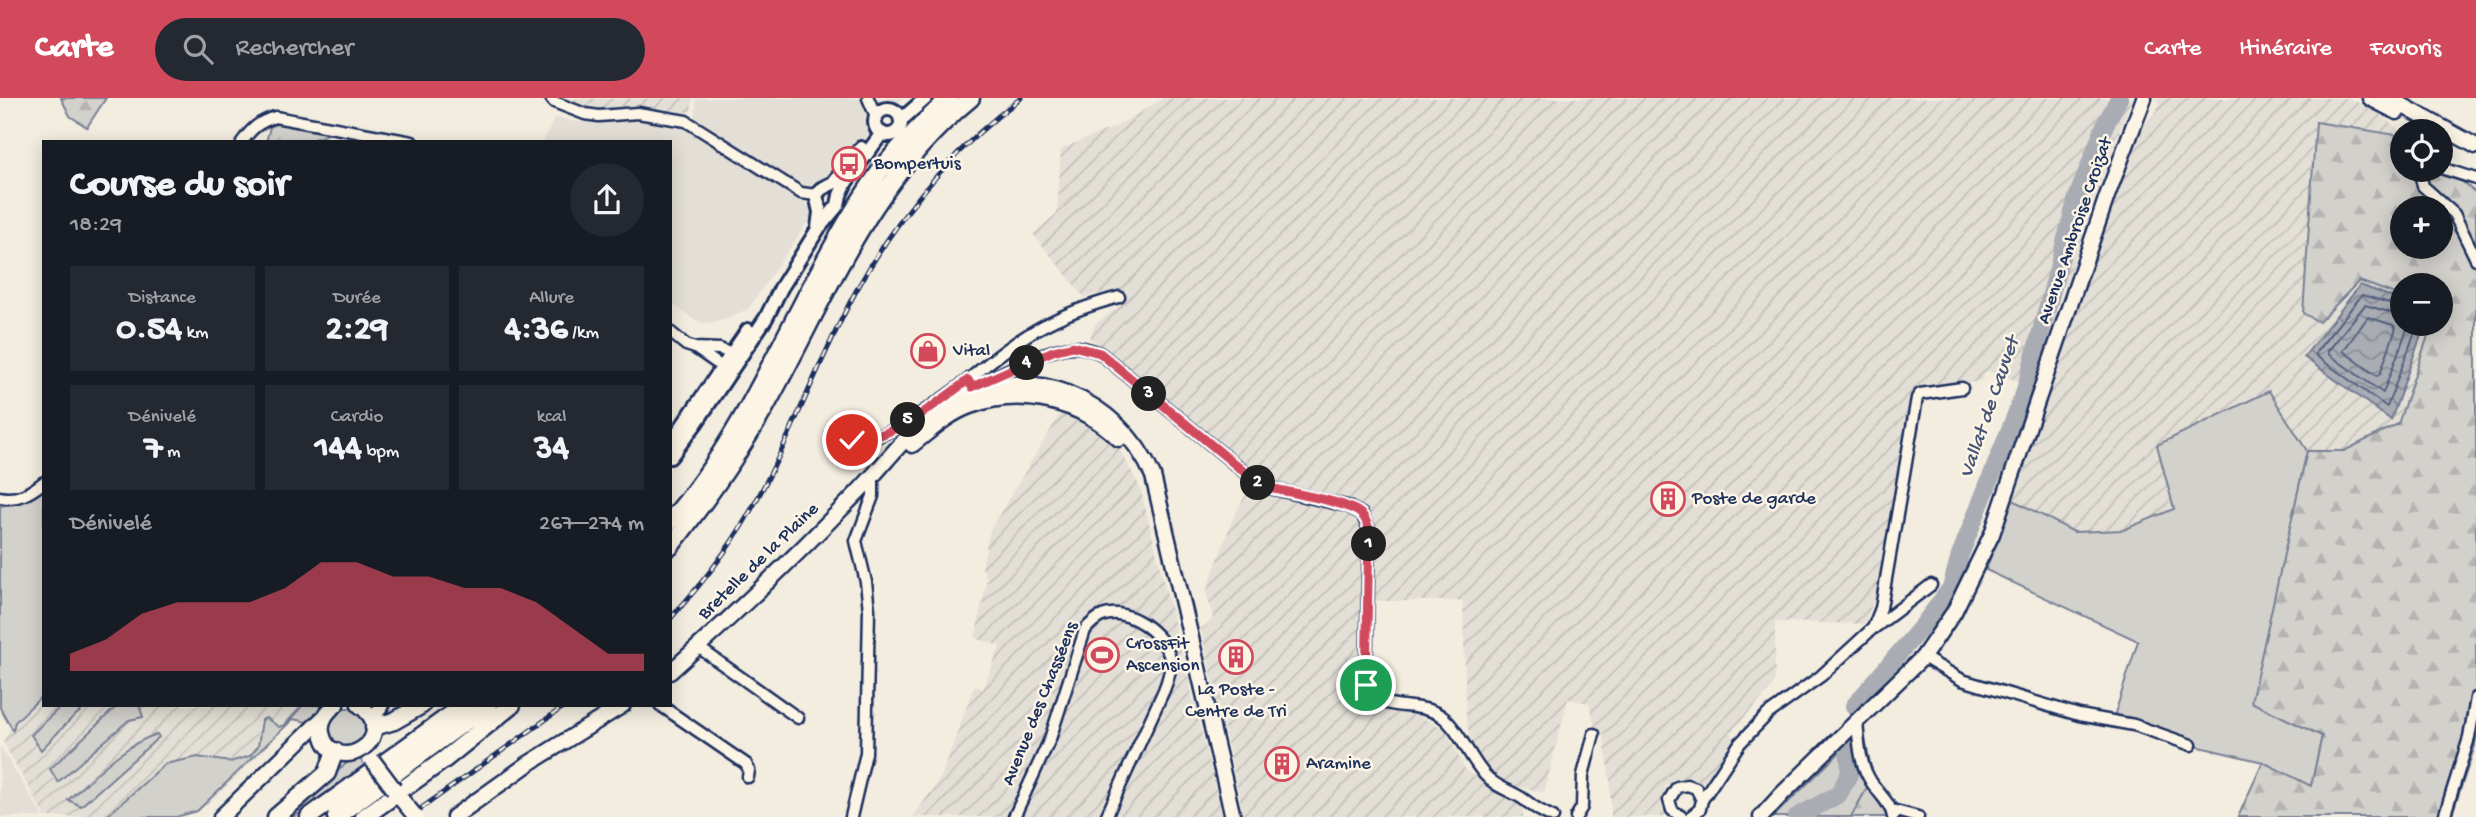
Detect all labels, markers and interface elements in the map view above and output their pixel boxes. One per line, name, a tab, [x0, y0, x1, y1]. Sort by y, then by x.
search box	[155, 18, 645, 81]
text: Carte	[35, 30, 113, 68]
icon: search	[179, 30, 217, 68]
text: Rechercher	[235, 34, 353, 65]
text: Carte	[2144, 35, 2201, 64]
text: Itinéraire	[2239, 35, 2332, 64]
text: Favoris	[2370, 35, 2441, 64]
map controls	[2390, 119, 2453, 336]
button: locate	[2390, 119, 2453, 182]
street label: Avenue Ambroise Croizat	[2033, 132, 2120, 327]
bus stop icon: Bompertuis	[830, 145, 868, 183]
place label: Bompertuis	[873, 153, 962, 176]
button: share	[570, 163, 644, 237]
text: Course du soir	[70, 164, 289, 208]
button: +	[2390, 196, 2453, 259]
text: 18:29	[70, 212, 122, 239]
button: −	[2390, 273, 2453, 336]
text: Distance	[129, 287, 196, 310]
text: Durée	[333, 287, 381, 310]
text: Allure	[529, 287, 574, 310]
text: 0.54	[116, 310, 182, 351]
text: 2:29	[326, 310, 388, 351]
text: 4:36	[504, 310, 568, 351]
text: km	[182, 322, 208, 345]
text: /km	[568, 322, 599, 345]
water label: Vallat de Cauvet	[1955, 331, 2028, 482]
shop icon: Vital	[909, 332, 947, 370]
place label: Vital	[952, 340, 990, 363]
pin: 4	[1010, 345, 1044, 380]
text: 4	[1022, 351, 1031, 374]
pin: 3	[1132, 376, 1166, 412]
text: 3	[1144, 382, 1153, 405]
pin: 5	[890, 402, 926, 438]
text: Dénivelé	[129, 406, 196, 429]
text: Cardio	[331, 406, 383, 429]
text: kcal	[537, 406, 567, 429]
text: 5	[903, 408, 913, 431]
pin	[822, 410, 882, 470]
icon: check	[833, 421, 871, 459]
text: 7	[144, 429, 162, 470]
text: 144	[315, 429, 362, 470]
text: 34	[534, 429, 569, 470]
text: m	[162, 441, 180, 464]
text: bpm	[362, 441, 399, 464]
pin: 2	[1240, 466, 1276, 500]
text: 2	[1253, 471, 1262, 494]
building icon: Poste de garde	[1649, 480, 1687, 518]
place label: Poste de garde	[1691, 488, 1816, 511]
street label: Bretelle de la Plaine	[693, 498, 824, 626]
text: Dénivelé	[70, 511, 152, 538]
text: 267–274 m	[539, 511, 644, 538]
pin: 1	[1352, 526, 1386, 562]
text: 1	[1365, 532, 1372, 555]
street label: Avenue des Chasséens	[998, 618, 1085, 789]
place label: CrossFit Ascension	[1126, 633, 1200, 678]
sports icon: CrossFit Ascension	[1083, 636, 1121, 674]
building icon: La Poste - Centre de Tri	[1217, 638, 1255, 676]
pin	[1336, 655, 1396, 715]
icon: arrive	[1347, 666, 1385, 704]
place label: La Poste - Centre de Tri	[1185, 679, 1287, 724]
building icon: Aramine	[1263, 745, 1301, 783]
place label: Aramine	[1306, 753, 1371, 776]

